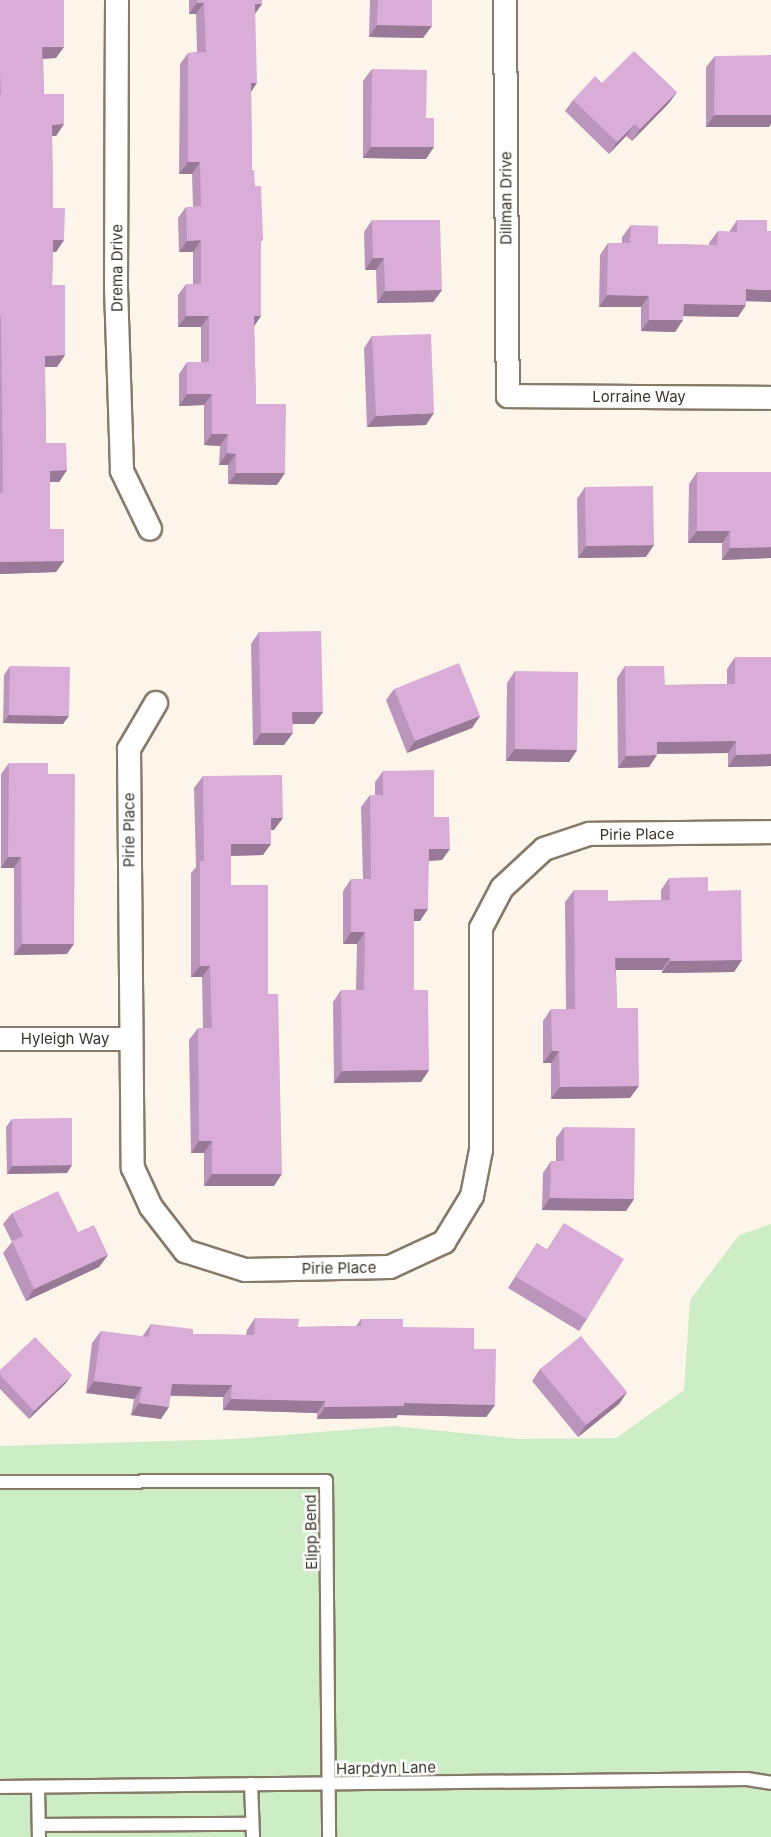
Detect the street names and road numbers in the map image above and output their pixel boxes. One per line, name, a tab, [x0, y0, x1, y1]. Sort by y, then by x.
street label: Dillman Drive	[497, 151, 515, 245]
street label: Drema Drive	[108, 224, 126, 312]
street label: Lorraine Way	[592, 388, 686, 406]
street label: Pirie Place	[120, 793, 138, 867]
street label: Pirie Place	[600, 824, 674, 844]
street label: Hyleigh Way	[21, 1030, 109, 1048]
street label: Pirie Place	[302, 1258, 376, 1278]
street label: Elipp Bend	[301, 1494, 321, 1570]
street label: Harpdyn Lane	[336, 1758, 436, 1778]

